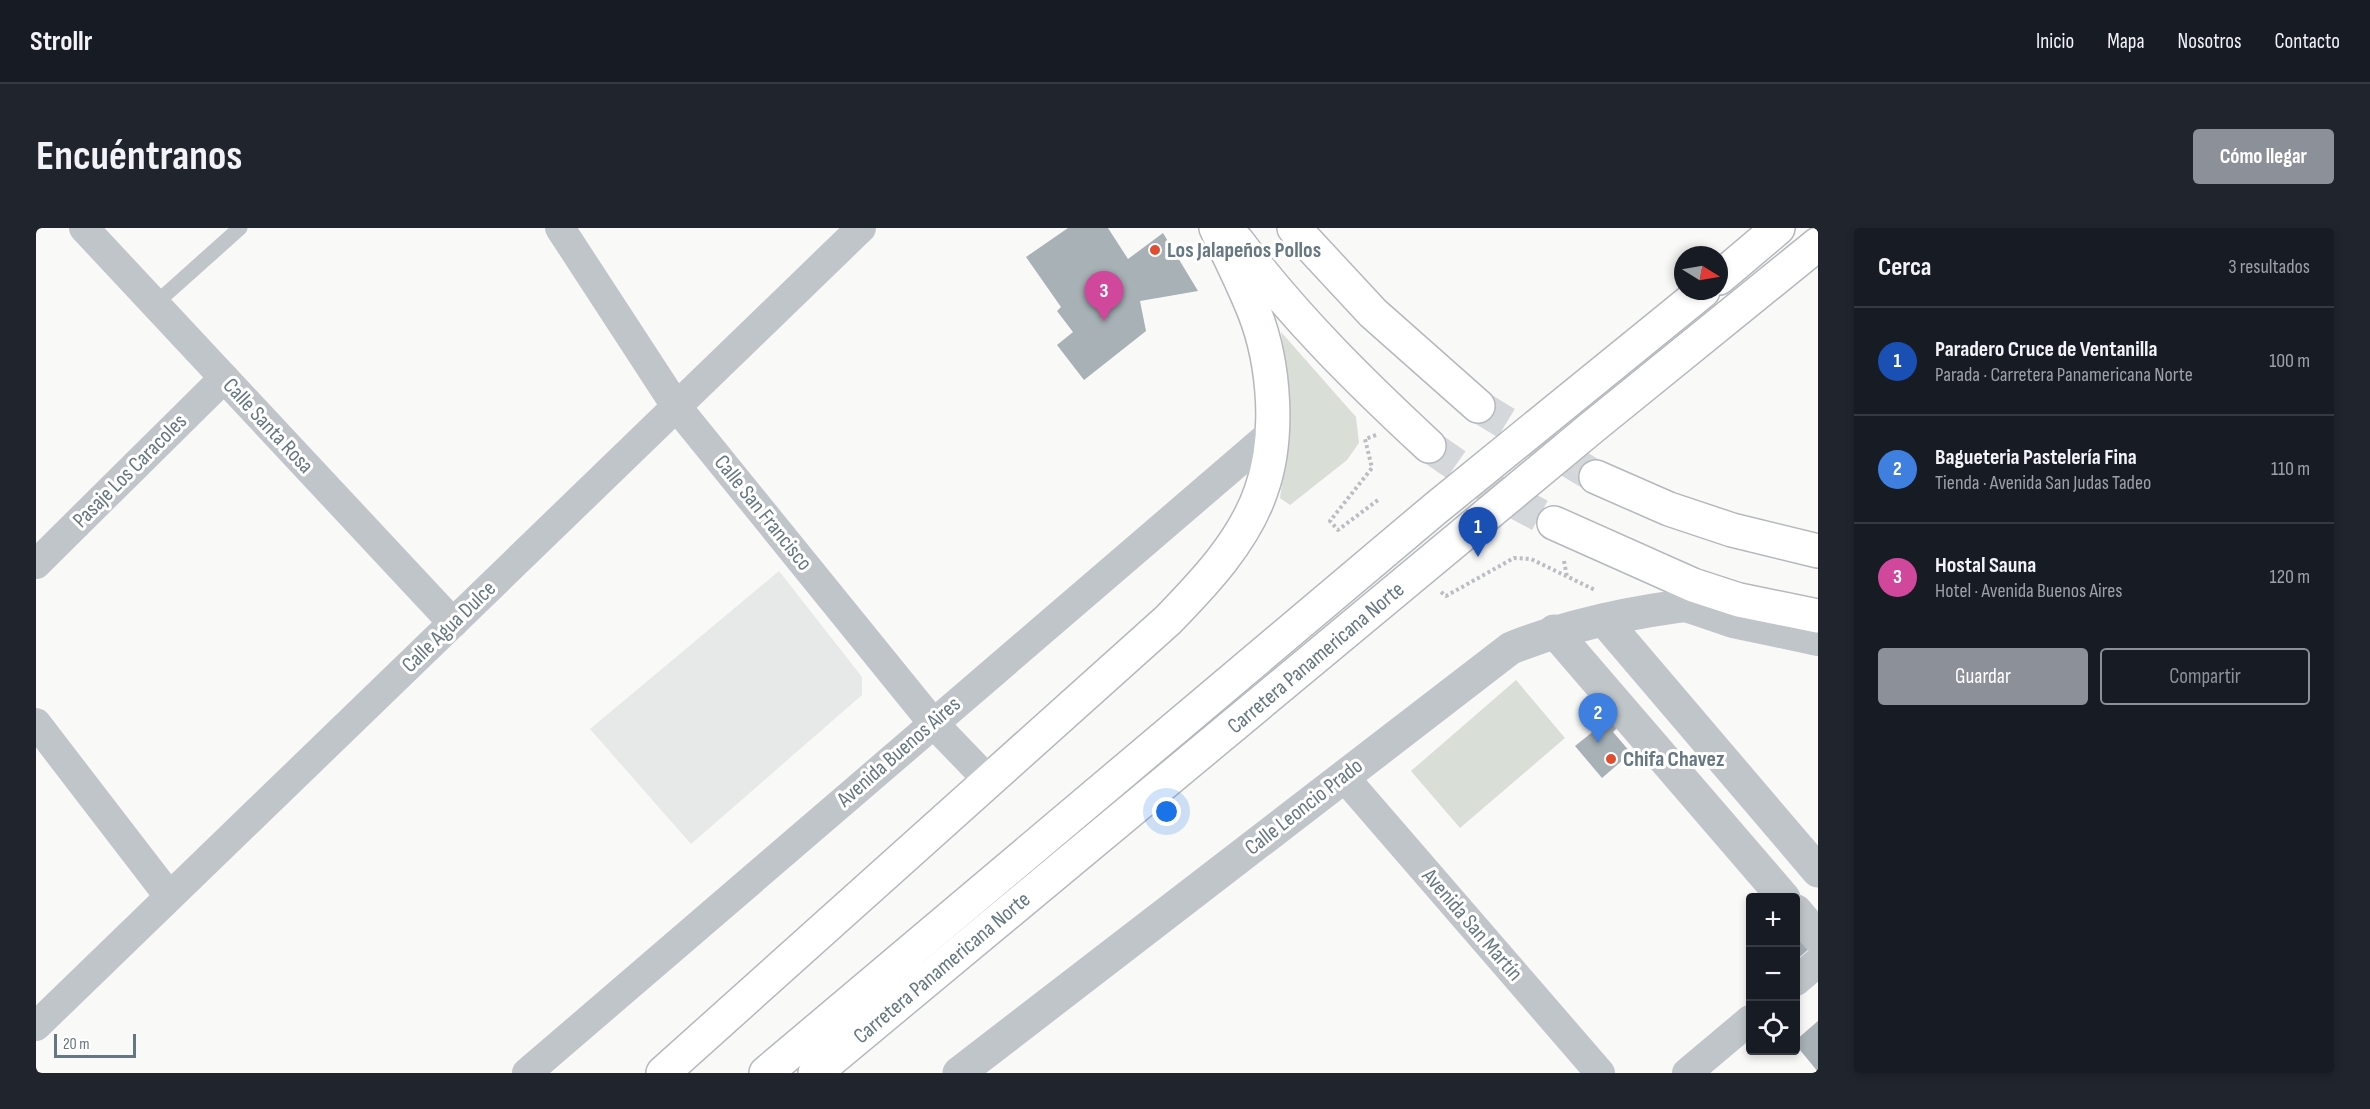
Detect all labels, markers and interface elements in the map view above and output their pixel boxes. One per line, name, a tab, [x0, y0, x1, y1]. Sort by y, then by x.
text: Strollr	[30, 25, 92, 58]
text: Inicio	[2036, 29, 2074, 54]
text: Mapa	[2107, 29, 2145, 54]
text: Nosotros	[2178, 29, 2242, 54]
text: Contacto	[2275, 29, 2340, 54]
button: Cómo llegar	[2193, 129, 2334, 184]
text: Encuéntranos	[36, 131, 242, 182]
place label: Los Jalapeños Pollos	[1167, 237, 1321, 264]
marker: Los Jalapeños Pollos	[1148, 243, 1162, 257]
north arrow	[1674, 246, 1728, 300]
text: Cerca	[1878, 252, 1931, 283]
text: 3 resultados	[2228, 255, 2310, 279]
pin: 3	[1084, 272, 1124, 321]
text: Paradero Cruce de Ventanilla	[1935, 336, 2158, 363]
text: 1	[1894, 349, 1901, 373]
text: 100 m	[2269, 349, 2310, 373]
text: Parada · Carretera Panamericana Norte	[1935, 363, 2193, 387]
street label: Calle Santa Rosa	[217, 373, 319, 479]
street label: Pasaje Los Caracoles	[67, 408, 193, 534]
text: Bagueteria Pastelería Fina	[1935, 444, 2137, 471]
street label: Calle San Francisco	[708, 450, 818, 576]
text: 2	[1893, 457, 1902, 481]
text: 110 m	[2271, 457, 2310, 481]
text: Tienda · Avenida San Judas Tadeo	[1935, 471, 2151, 495]
pin: 1	[1458, 508, 1498, 557]
text: Hostal Sauna	[1935, 552, 2036, 579]
text: 3	[1893, 565, 1902, 589]
text: 120 m	[2270, 565, 2310, 589]
street label: Calle Agua Dulce	[396, 575, 502, 679]
street label: Carretera Panamericana Norte	[1222, 576, 1410, 740]
text: Hotel · Avenida Buenos Aires	[1935, 579, 2122, 603]
button: Guardar	[1878, 648, 2088, 705]
button: Compartir	[2100, 648, 2310, 705]
street label: Avenida Buenos Aires	[831, 691, 966, 814]
pin: 2	[1578, 694, 1618, 743]
place label: Chifa Chavez	[1623, 746, 1725, 773]
marker: Chifa Chavez	[1604, 752, 1618, 766]
street label: Calle Leoncio Prado	[1240, 753, 1368, 861]
your location	[1152, 797, 1181, 826]
street label: Avenida San Martín	[1415, 863, 1528, 987]
street label: Carretera Panamericana Norte	[848, 886, 1036, 1050]
map controls	[1746, 893, 1800, 1055]
button: +	[1746, 893, 1800, 947]
button: −	[1746, 947, 1800, 1001]
button: locate	[1746, 1001, 1800, 1055]
scale bar	[54, 1031, 136, 1058]
text: 20 m	[63, 1035, 90, 1054]

